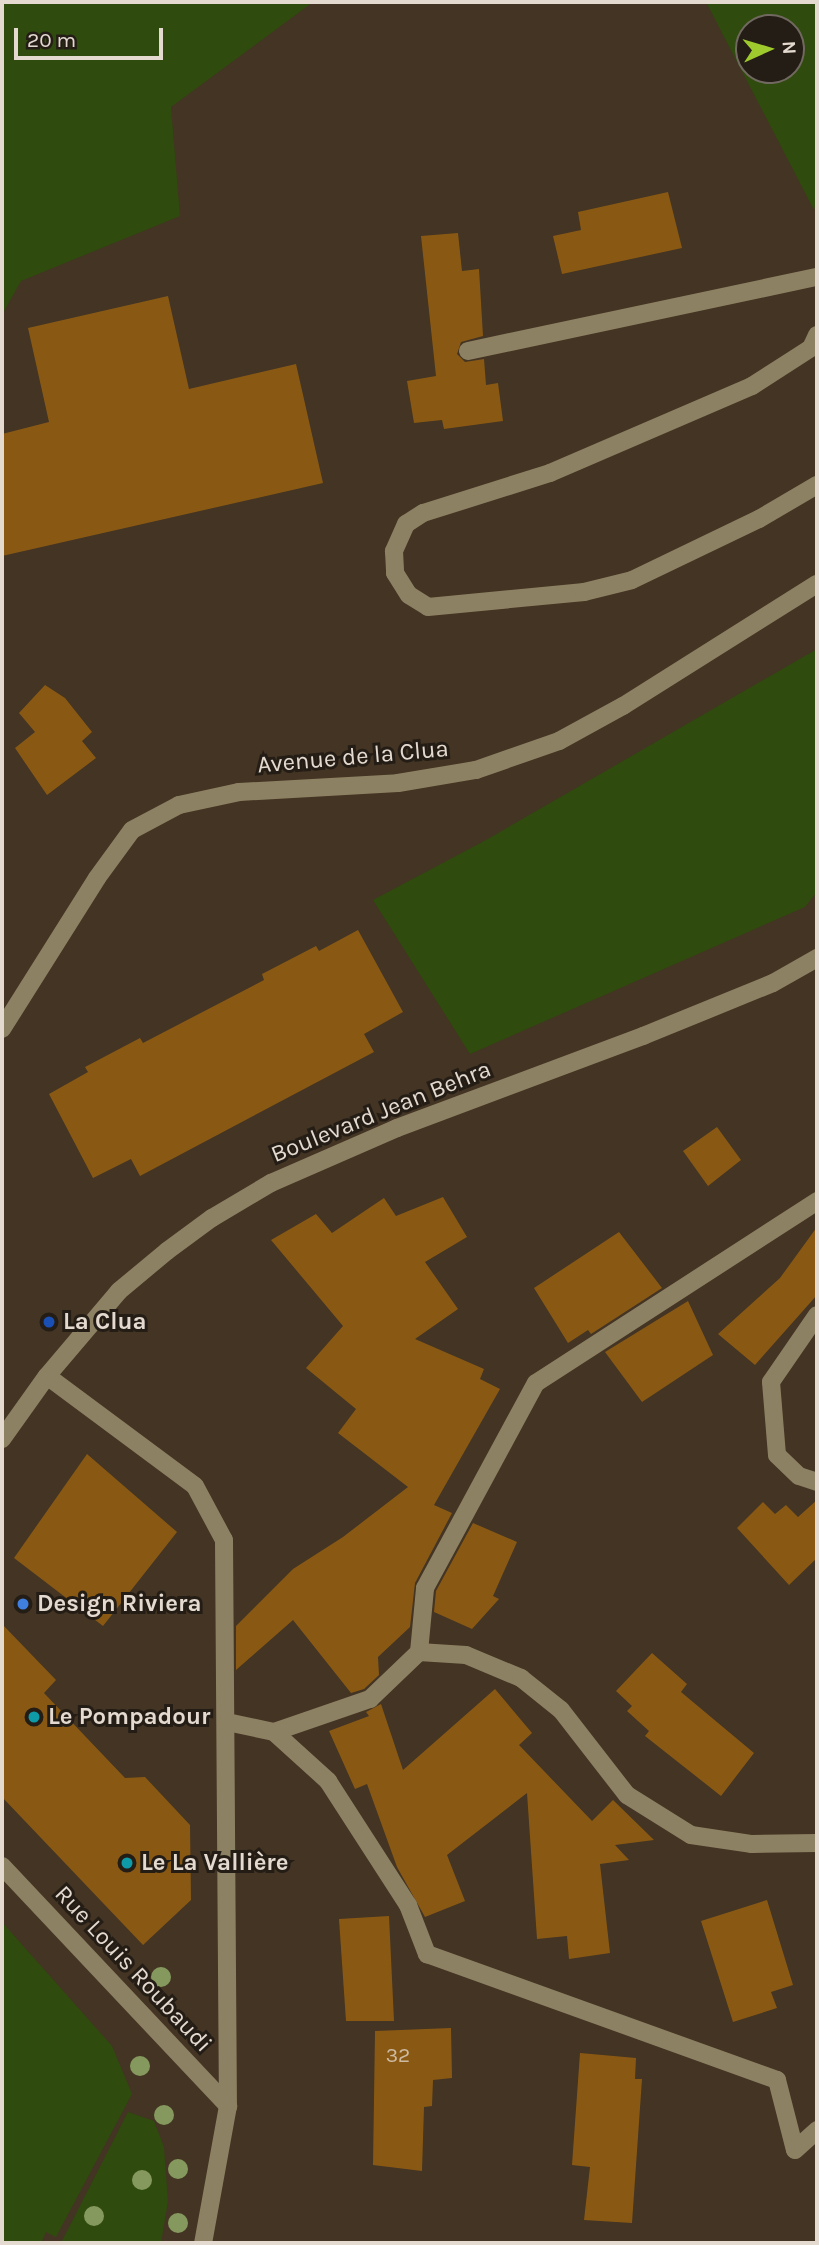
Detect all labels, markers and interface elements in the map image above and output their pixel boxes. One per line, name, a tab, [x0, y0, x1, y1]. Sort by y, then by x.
scale bar	[18, 14, 166, 58]
north arrow	[735, 14, 805, 84]
text: 20 m	[27, 28, 76, 52]
text: N	[778, 40, 800, 55]
street label: Avenue de la Clua	[256, 734, 450, 780]
street label: Boulevard Jean Behra	[267, 1055, 495, 1169]
place label: La Clua	[63, 1308, 147, 1336]
marker: La Clua	[41, 1314, 57, 1330]
place label: Design Riviera	[37, 1590, 202, 1618]
marker: Design Riviera	[15, 1596, 31, 1612]
place label: Le Pompadour	[48, 1703, 210, 1731]
marker: Le Pompadour	[26, 1709, 42, 1725]
place label: Le La Vallière	[141, 1849, 289, 1877]
marker: Le La Vallière	[119, 1855, 135, 1871]
street label: Rue Louis Roubaudi	[48, 1880, 218, 2058]
house number: 32	[386, 2042, 410, 2068]

